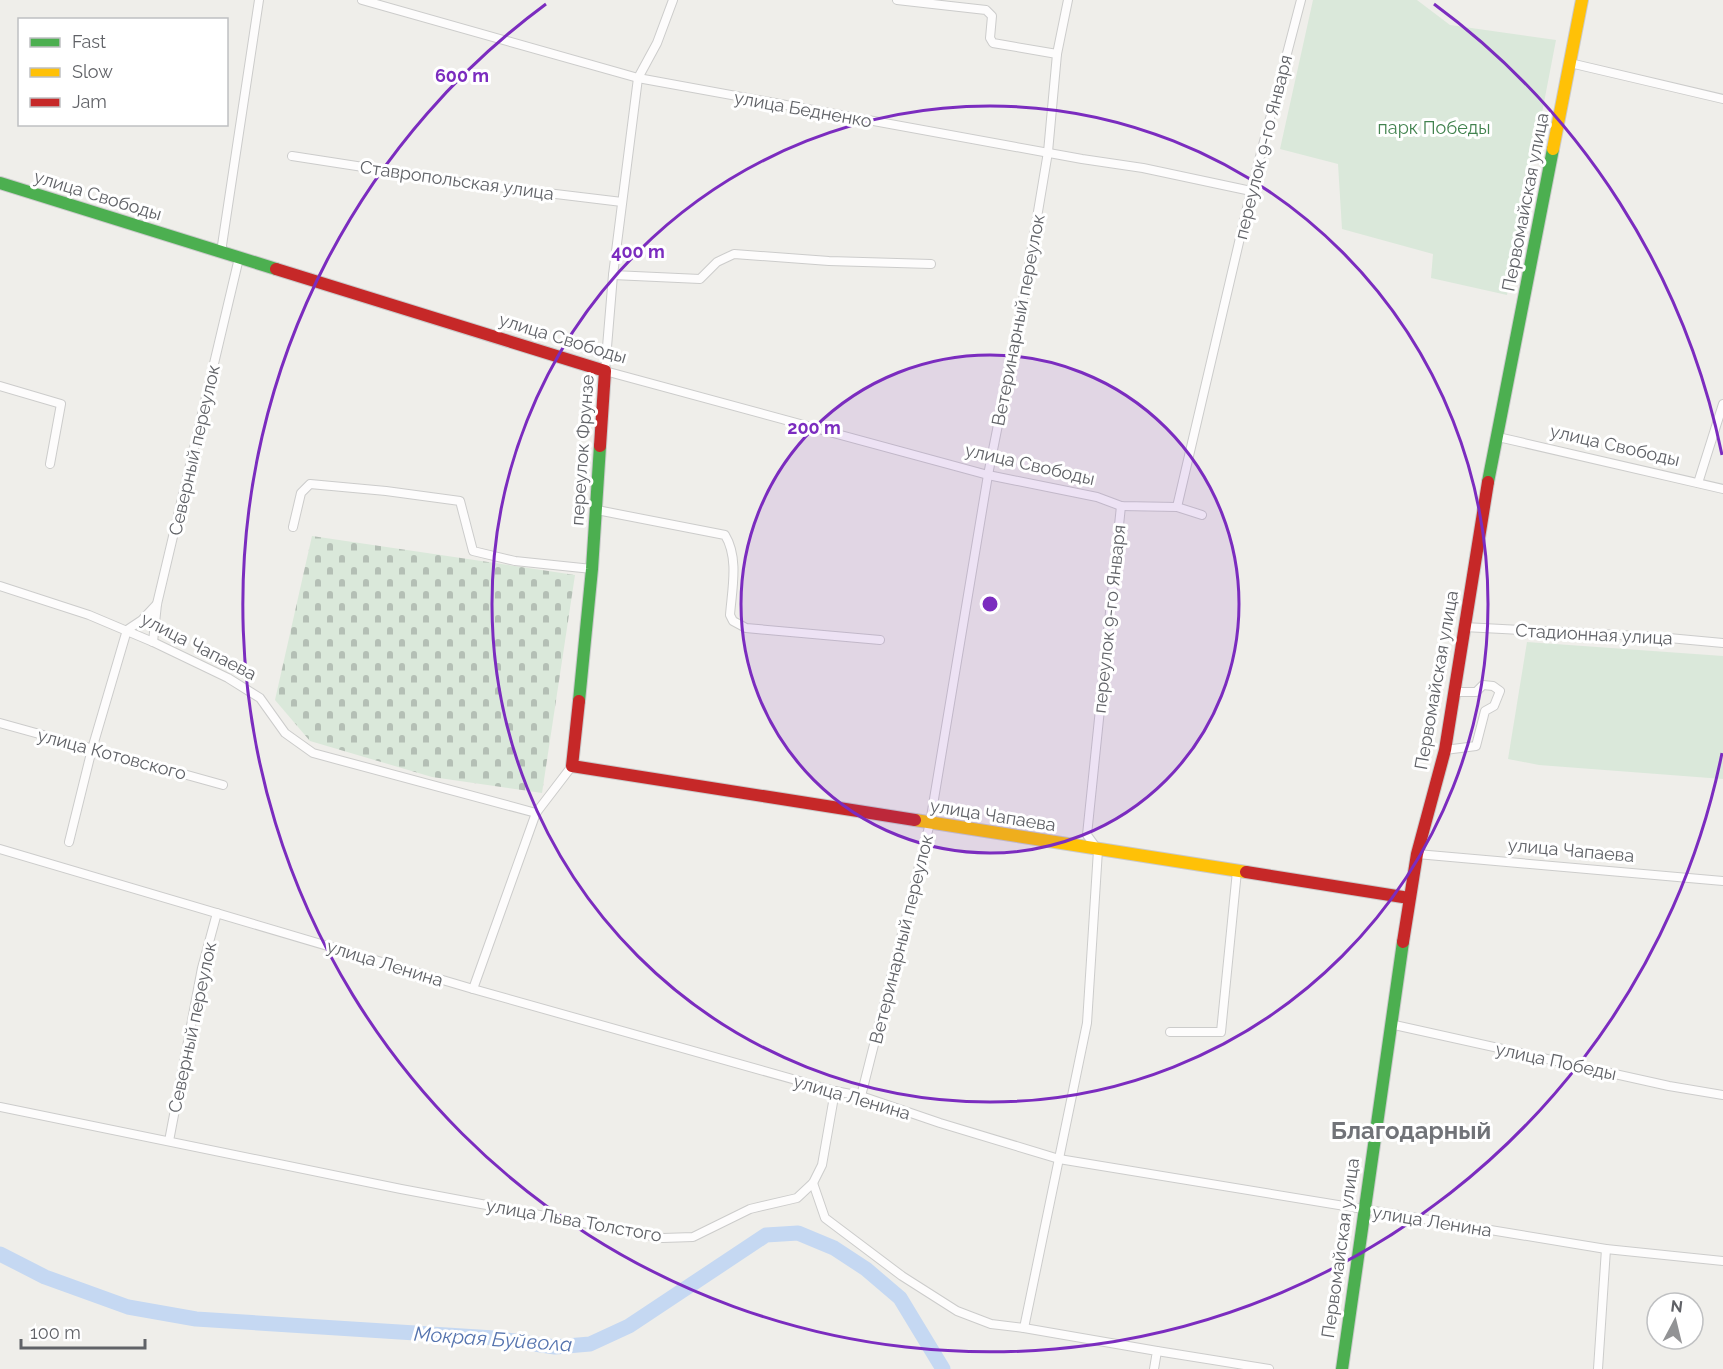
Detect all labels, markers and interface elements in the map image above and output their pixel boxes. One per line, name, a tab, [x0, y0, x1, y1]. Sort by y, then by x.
legend	[18, 18, 228, 126]
text: Fast	[72, 31, 106, 52]
street label: переулок 9-го Января	[1230, 53, 1296, 241]
text: Slow	[72, 61, 113, 82]
text: 600 m	[435, 65, 489, 86]
street label: улица Бедненко	[733, 87, 874, 131]
text: Jam	[72, 91, 107, 112]
street label: Первомайская улица	[1497, 111, 1553, 293]
park label: парк Победы	[1378, 117, 1490, 138]
street label: Ставропольская улица	[359, 156, 555, 204]
street label: улица Свободы	[32, 166, 164, 224]
street label: Ветеринарный переулок	[987, 212, 1049, 428]
text: 400 m	[611, 241, 665, 262]
street label: улица Свободы	[497, 309, 629, 367]
street label: Северный переулок	[164, 363, 224, 537]
street label: переулок Фрунзе	[566, 373, 598, 526]
text: 200 m	[787, 417, 841, 438]
street label: улица Свободы	[1548, 420, 1682, 470]
street label: улица Свободы	[963, 439, 1097, 489]
street label: переулок 9-го Января	[1089, 524, 1129, 714]
street label: Первомайская улица	[1410, 589, 1462, 771]
centre of rings	[980, 594, 1000, 614]
street label: улица Чапаева	[138, 608, 260, 684]
street label: Стадионная улица	[1515, 619, 1673, 649]
street label: улица Котовского	[35, 724, 189, 784]
street label: улица Чапаева	[929, 795, 1057, 835]
street label: Ветеринарный переулок	[865, 832, 937, 1046]
street label: улица Чапаева	[1507, 834, 1635, 866]
street label: улица Ленина	[324, 935, 446, 991]
street label: Северный переулок	[164, 939, 220, 1115]
street label: улица Победы	[1494, 1038, 1618, 1084]
street label: улица Ленина	[791, 1070, 913, 1124]
district label: Благодарный	[1331, 1116, 1491, 1145]
street label: Первомайская улица	[1317, 1157, 1363, 1339]
street label: улица Льва Толстого	[485, 1194, 664, 1246]
street label: улица Ленина	[1371, 1201, 1493, 1241]
north arrow	[1645, 1291, 1705, 1351]
text: N	[1670, 1296, 1684, 1317]
scale bar	[21, 1312, 146, 1350]
water label: Мокрая Буйвола	[413, 1321, 573, 1357]
text: 100 m	[30, 1322, 81, 1343]

